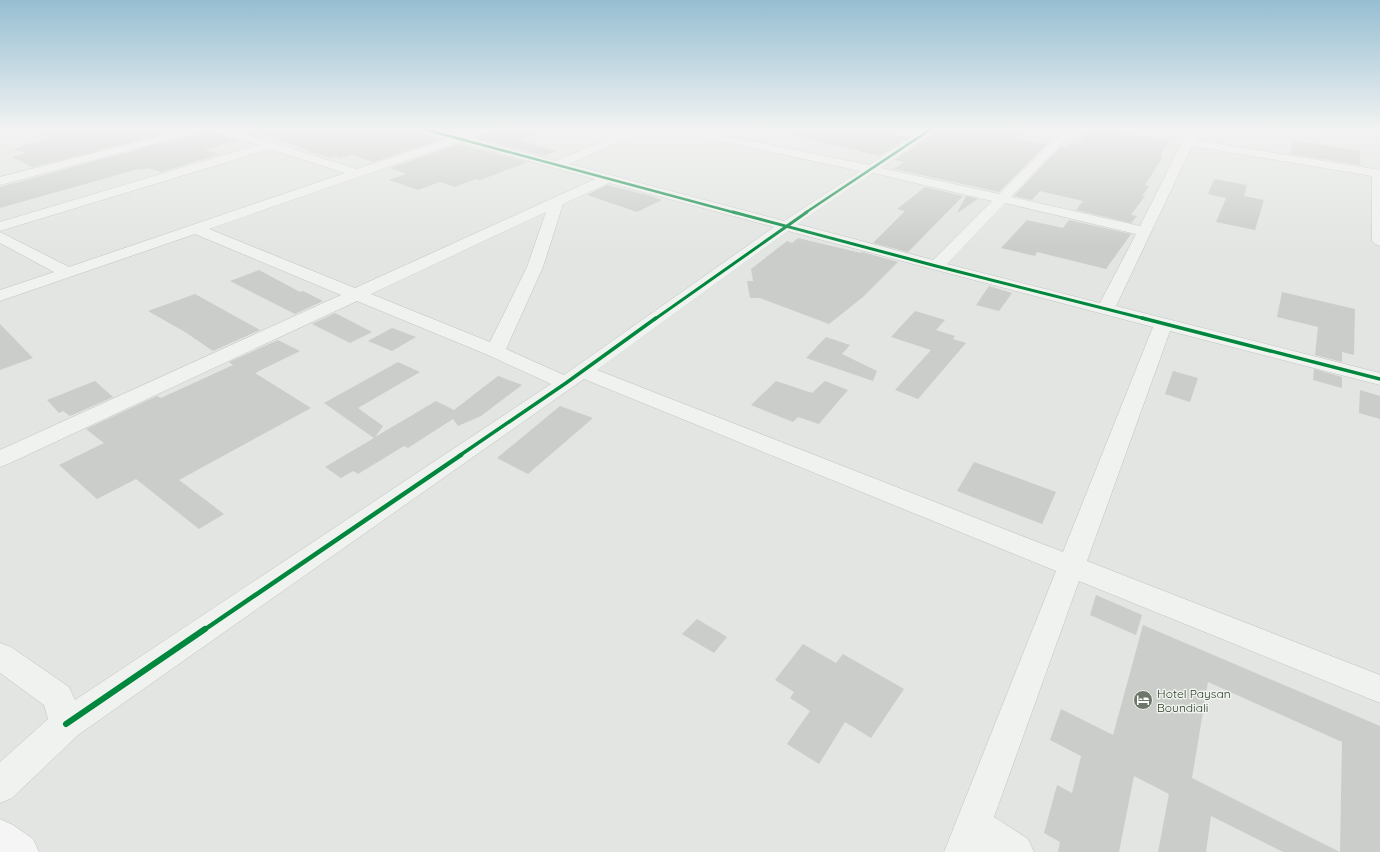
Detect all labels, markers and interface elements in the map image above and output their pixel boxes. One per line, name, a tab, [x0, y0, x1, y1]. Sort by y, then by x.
place label: Hotel Paysan Boundiali	[1157, 686, 1231, 715]
hotel icon: Hotel Paysan Boundiali	[1132, 689, 1154, 711]

